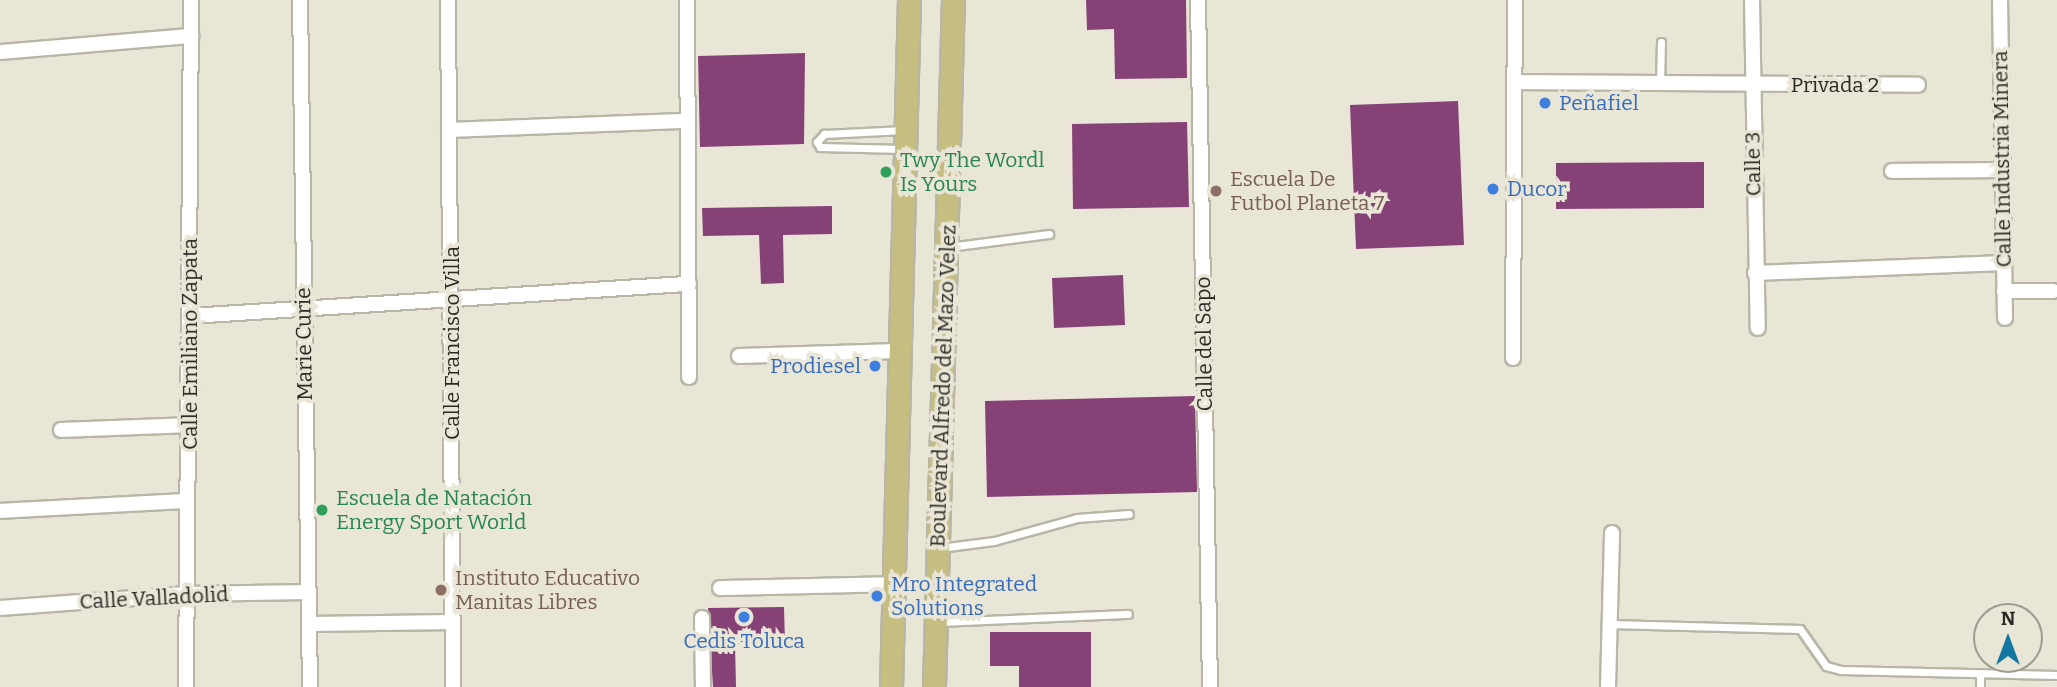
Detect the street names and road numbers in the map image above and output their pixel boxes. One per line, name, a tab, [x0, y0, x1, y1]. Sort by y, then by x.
street label: Calle Industria Minera	[1988, 50, 2016, 268]
street label: Privada 2	[1791, 72, 1879, 98]
street label: Calle 3	[1740, 132, 1766, 196]
street label: Boulevard Alfredo del Mazo Velez	[925, 224, 961, 548]
street label: Calle Emiliano Zapata	[177, 238, 203, 450]
street label: Calle Francisco Villa	[439, 246, 465, 440]
street label: Calle del Sapo	[1190, 276, 1218, 412]
street label: Marie Curie	[290, 287, 318, 401]
street label: Calle Valladolid	[79, 582, 229, 614]

